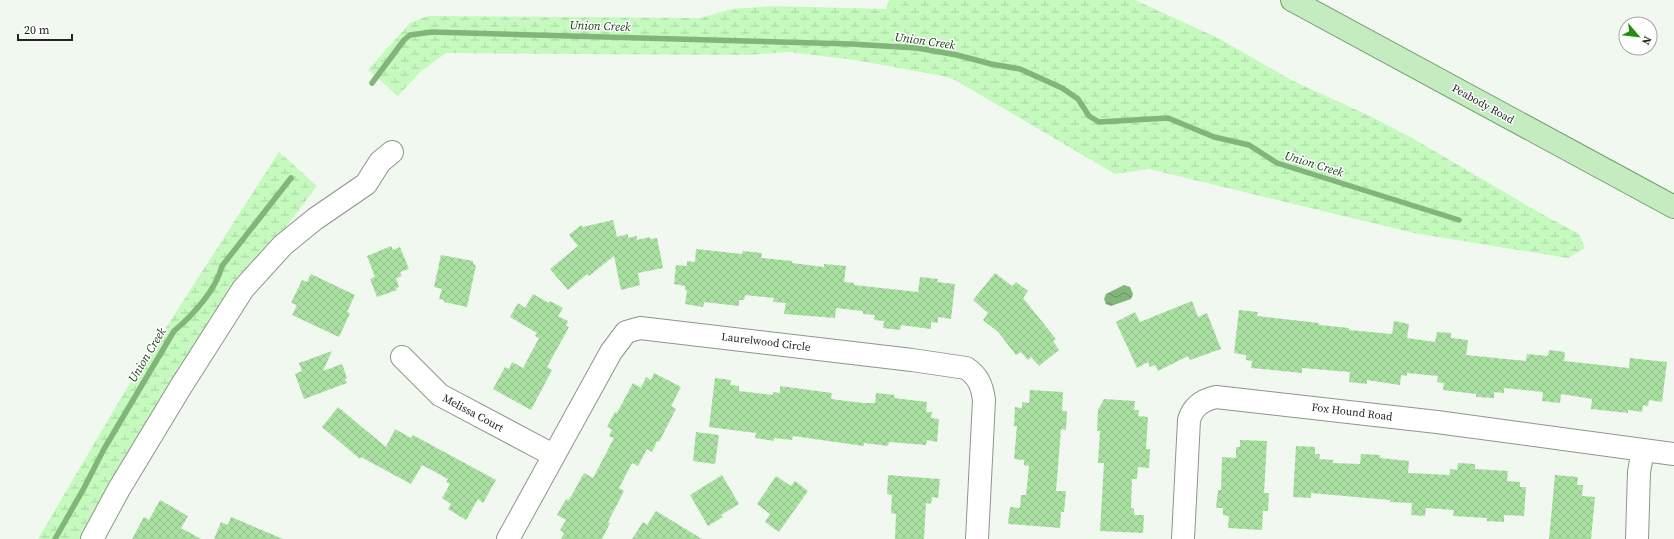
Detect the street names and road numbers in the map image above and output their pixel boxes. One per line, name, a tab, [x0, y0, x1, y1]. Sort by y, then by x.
street label: Peabody Road	[1449, 81, 1517, 128]
street label: Laurelwood Circle	[721, 329, 812, 355]
street label: Melissa Court	[440, 391, 507, 436]
street label: Fox Hound Road	[1311, 400, 1394, 424]

